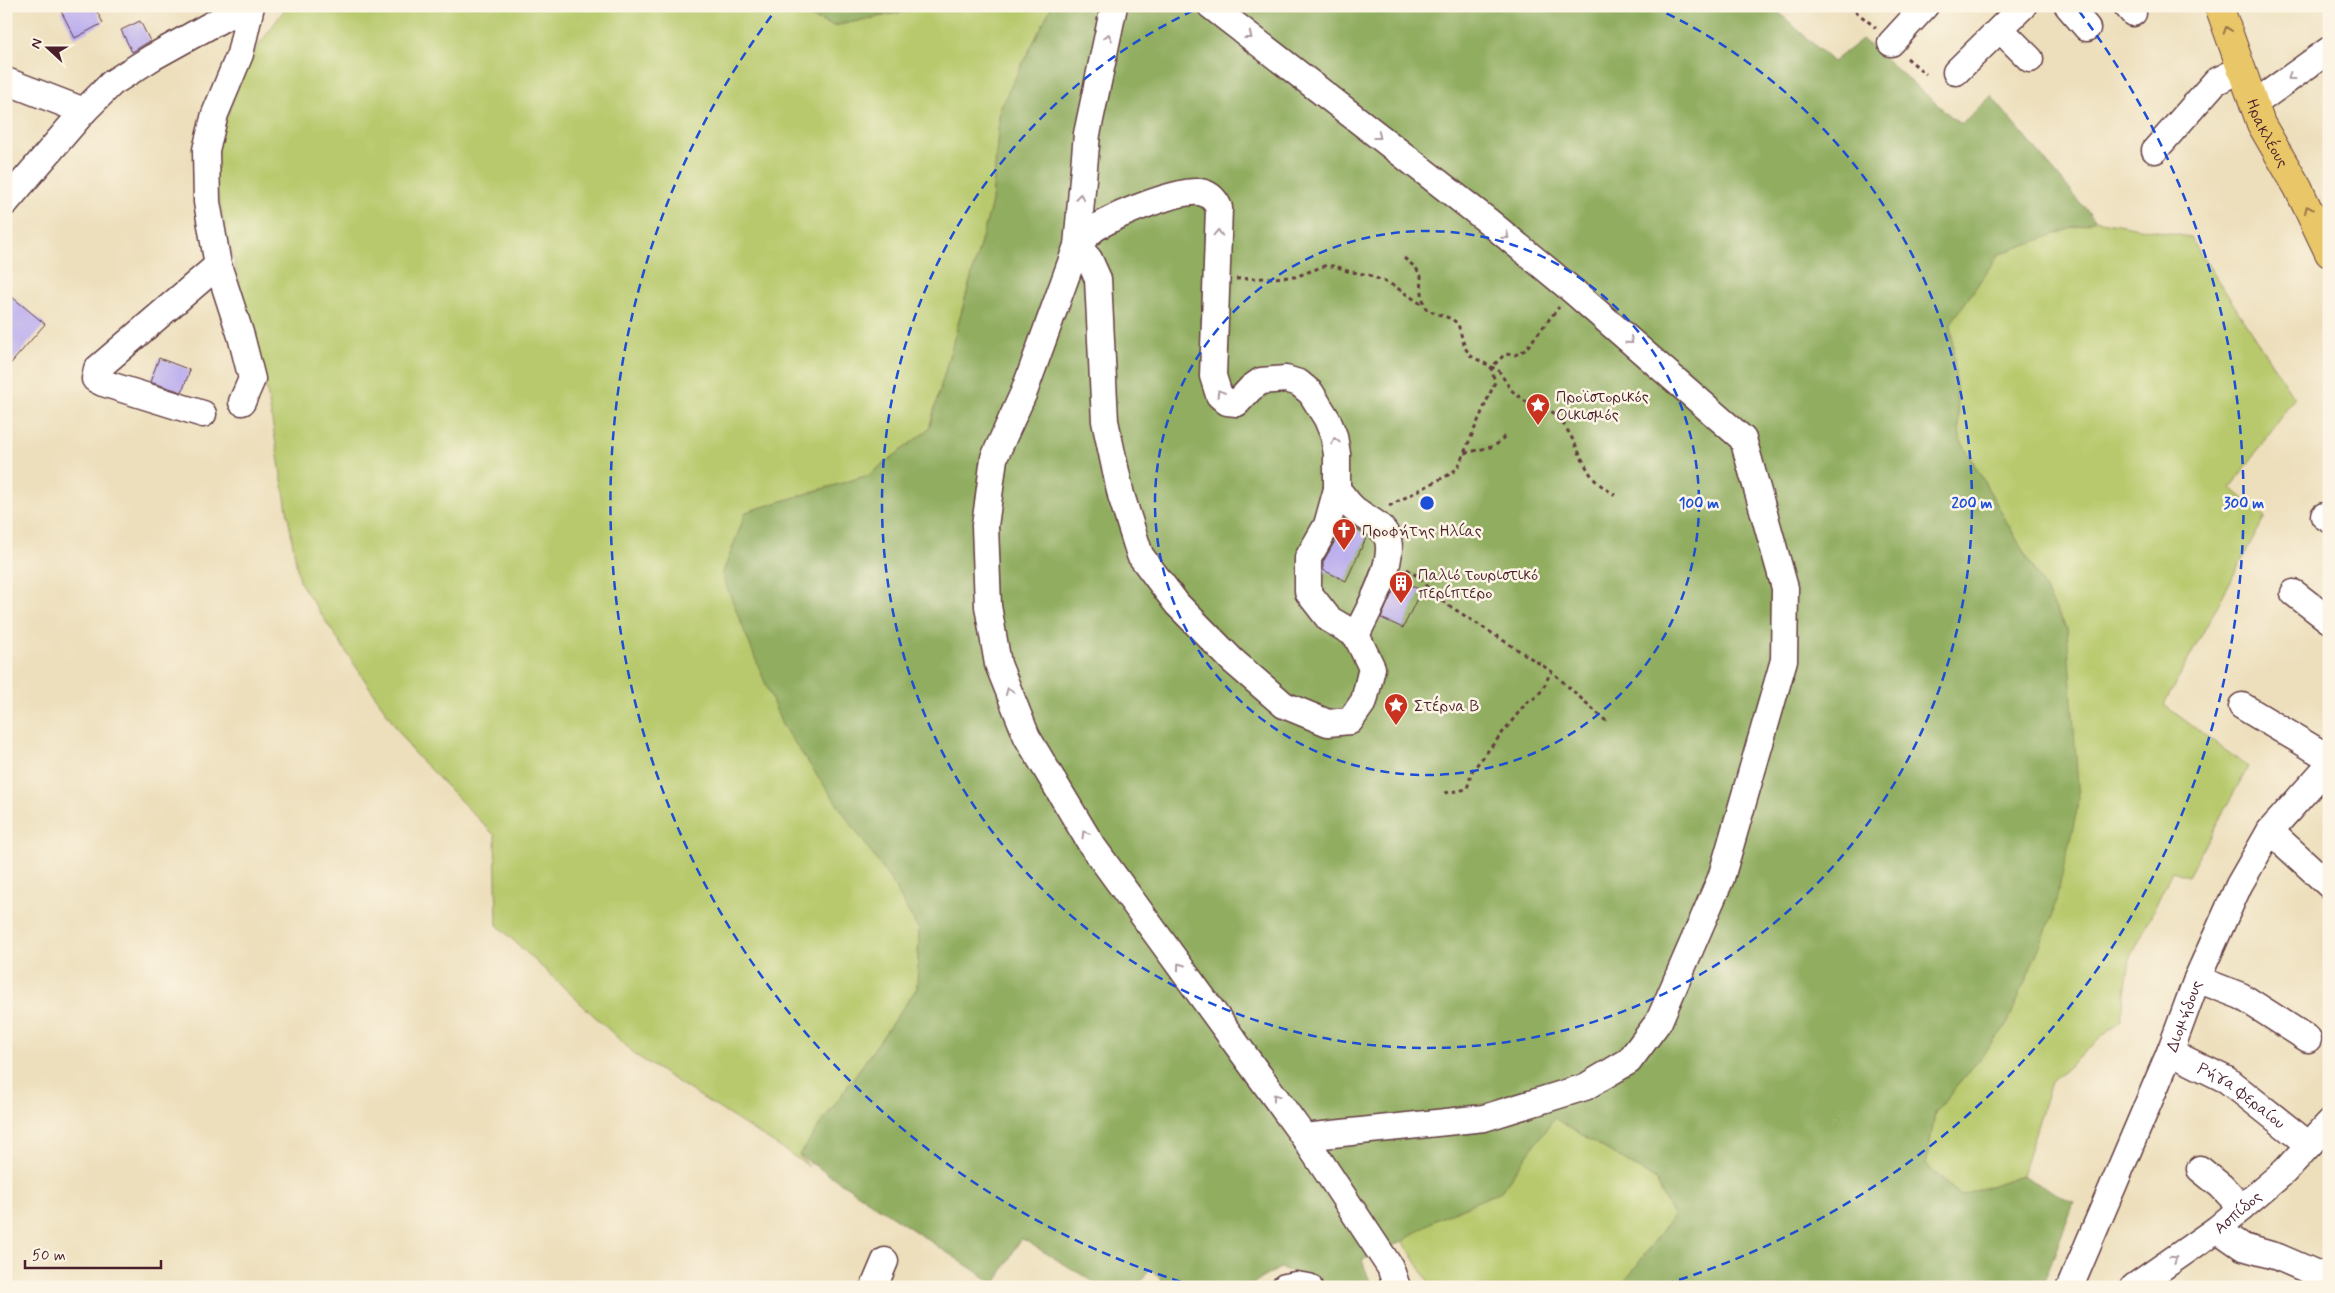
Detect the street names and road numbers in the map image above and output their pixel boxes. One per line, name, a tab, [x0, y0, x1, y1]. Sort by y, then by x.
street label: Ηρακλέους	[2241, 96, 2293, 172]
street label: Διομήδους	[2162, 978, 2208, 1055]
street label: Ρήγα Φεραίου	[2194, 1058, 2289, 1134]
street label: Ασπίδος	[2210, 1187, 2267, 1239]

